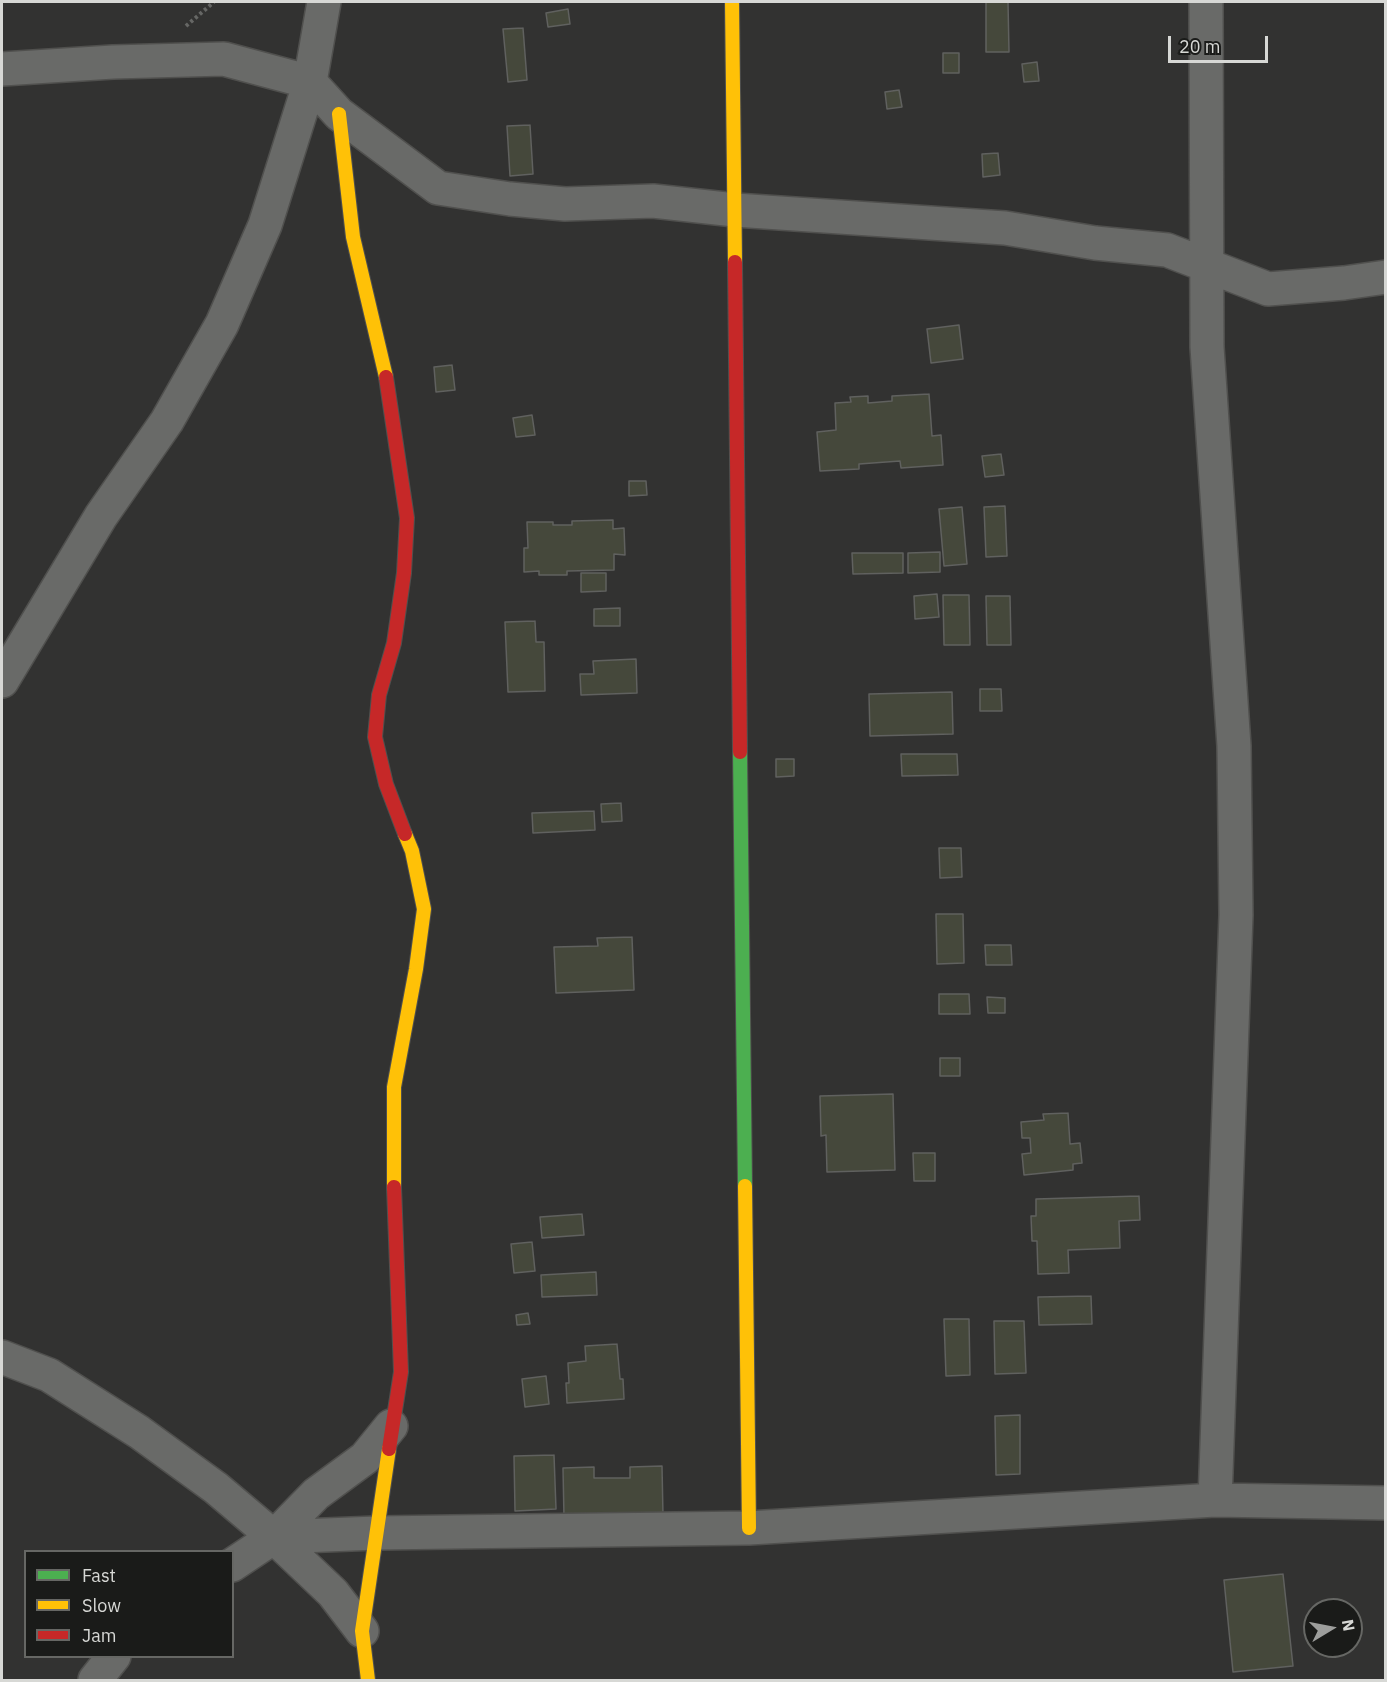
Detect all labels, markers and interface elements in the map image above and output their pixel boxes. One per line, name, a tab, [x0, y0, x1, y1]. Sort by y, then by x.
scale bar	[1171, 24, 1272, 62]
text: 20 m	[1179, 35, 1221, 58]
legend	[24, 1550, 234, 1658]
text: Fast	[82, 1564, 116, 1587]
text: Slow	[82, 1594, 121, 1617]
north arrow	[1303, 1598, 1363, 1658]
text: N	[1338, 1618, 1360, 1633]
text: Jam	[82, 1624, 117, 1647]

